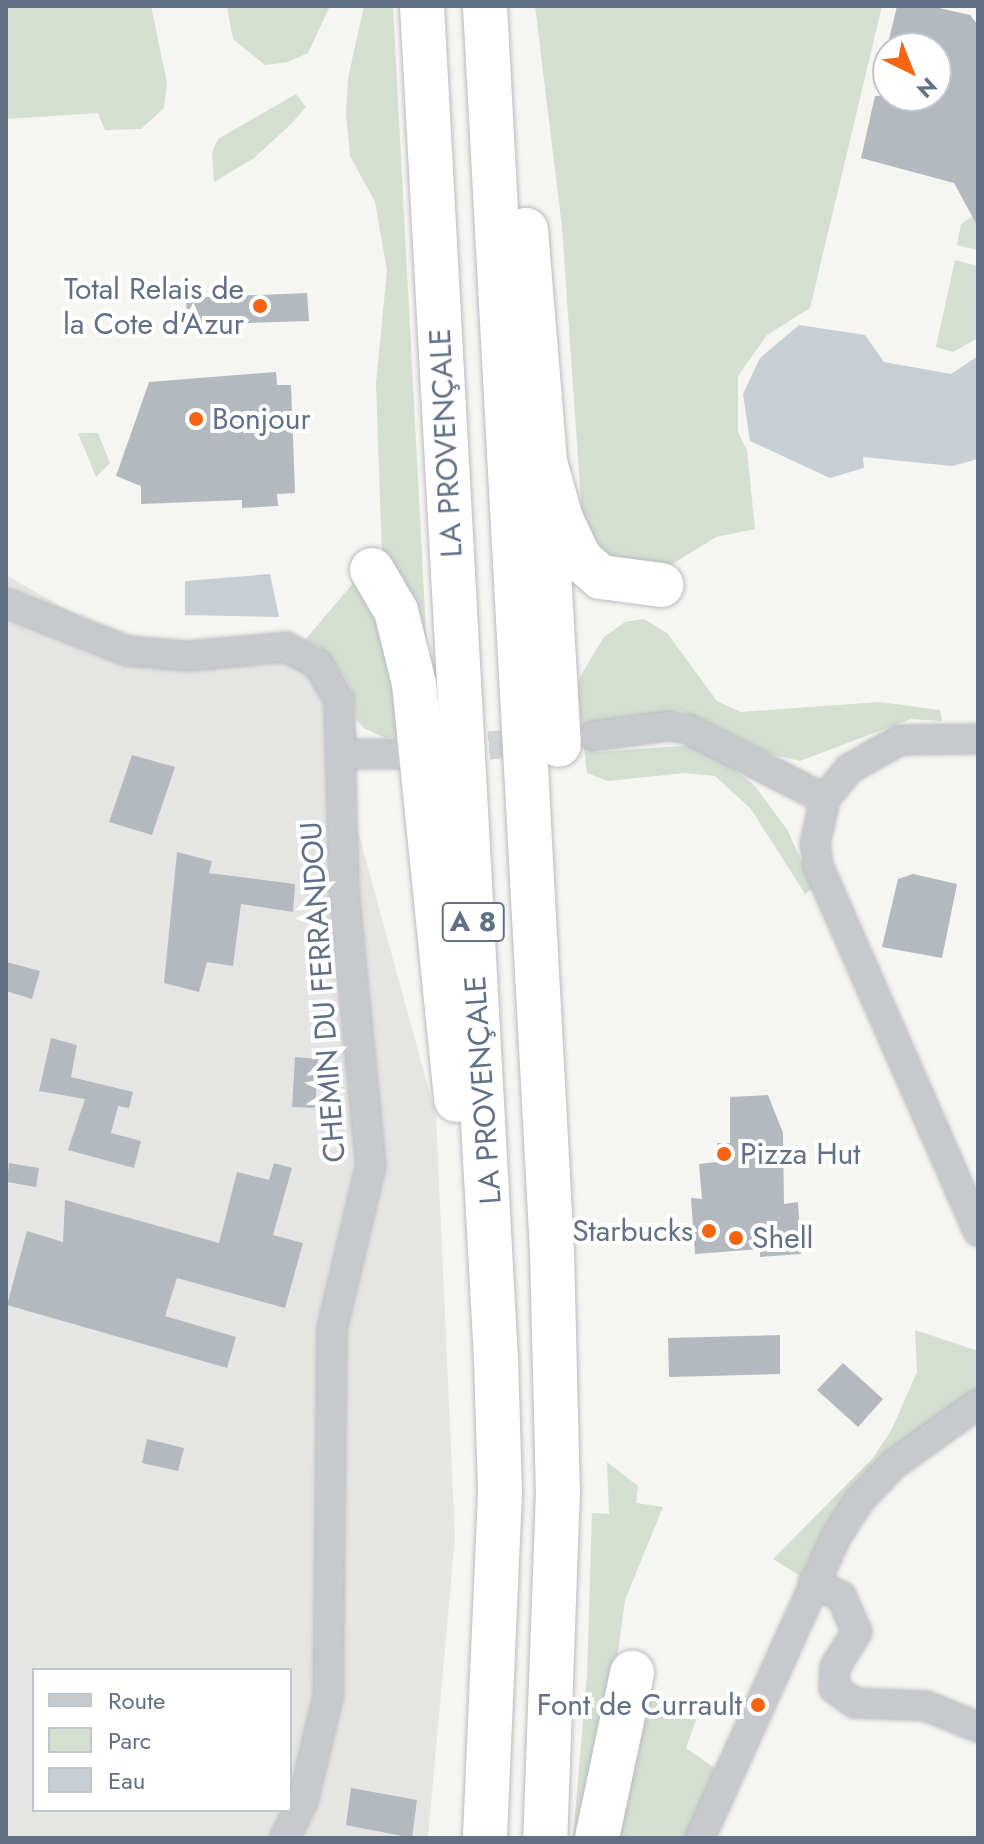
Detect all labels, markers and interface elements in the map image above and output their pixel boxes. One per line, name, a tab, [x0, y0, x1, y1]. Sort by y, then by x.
north arrow	[872, 32, 952, 112]
text: N	[910, 70, 944, 106]
place label: Total Relais de la Cote d'Azur	[63, 271, 244, 342]
marker: Total Relais de la Cote d'Azur	[251, 297, 269, 315]
street label: LA PROVENÇALE	[422, 328, 470, 558]
place label: Bonjour	[212, 401, 311, 437]
marker: Bonjour	[187, 410, 205, 428]
street label: CHEMIN DU FERRANDOU	[293, 820, 353, 1164]
road number: A 8	[441, 898, 505, 946]
street label: LA PROVENÇALE	[457, 974, 509, 1206]
place label: Pizza Hut	[740, 1136, 861, 1172]
marker: Pizza Hut	[715, 1145, 733, 1163]
place label: Starbucks	[572, 1213, 693, 1249]
place label: Shell	[752, 1220, 813, 1256]
marker: Starbucks	[700, 1222, 718, 1240]
marker: Shell	[727, 1229, 745, 1247]
legend	[32, 1668, 292, 1812]
text: Route	[108, 1683, 165, 1718]
place label: Font de Currault	[537, 1687, 742, 1723]
marker: Font de Currault	[749, 1696, 767, 1714]
text: Parc	[108, 1723, 151, 1758]
text: Eau	[108, 1763, 145, 1798]

